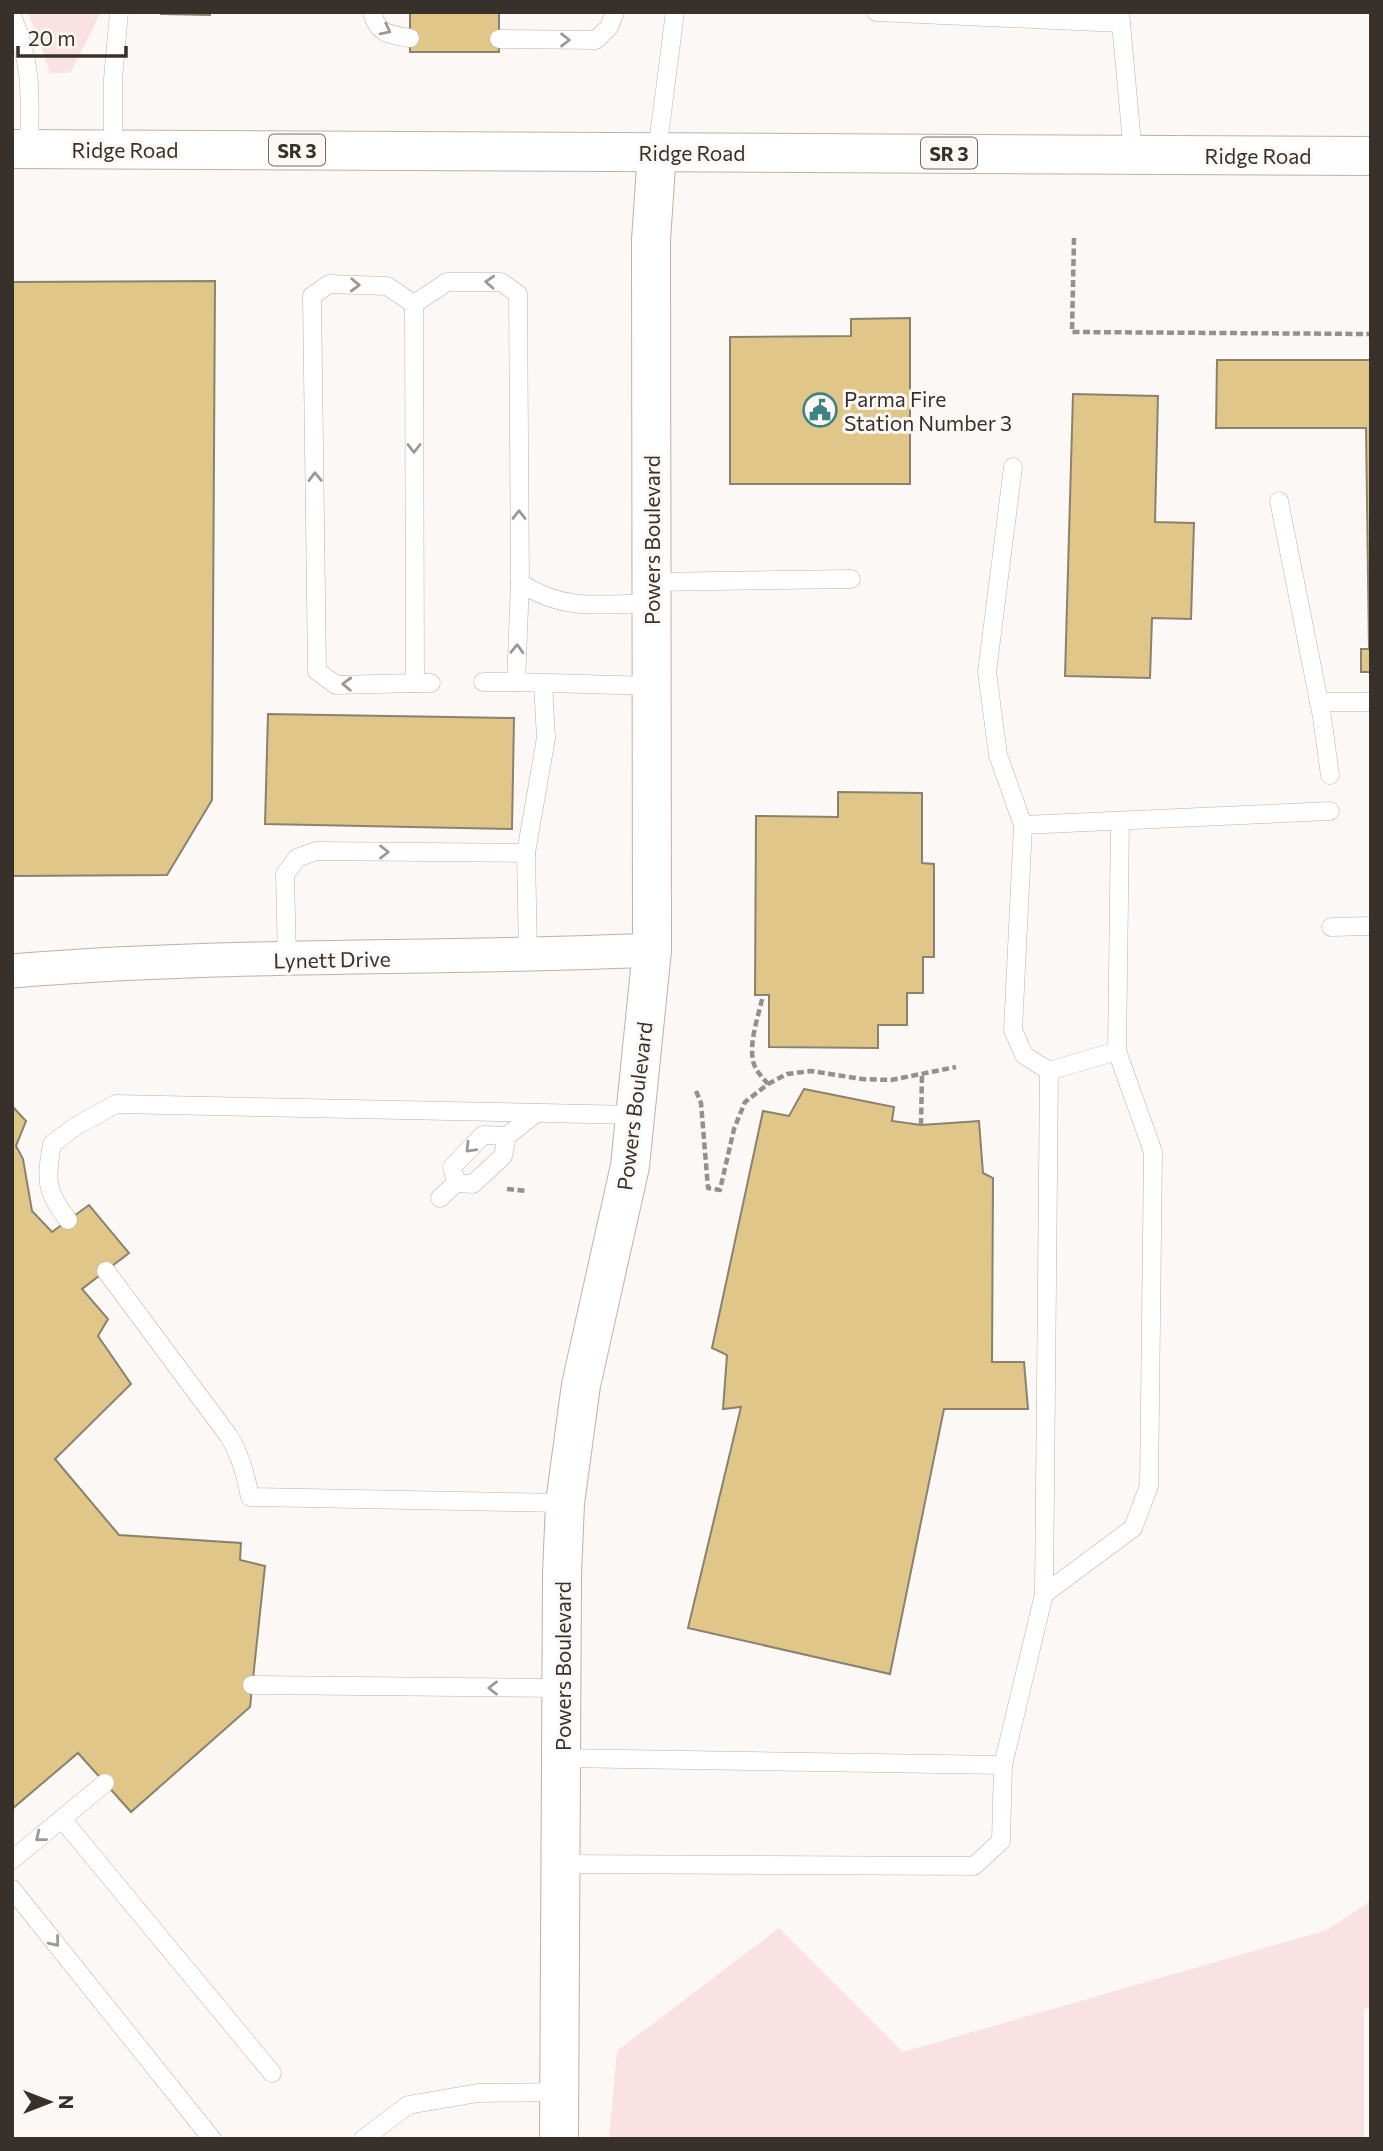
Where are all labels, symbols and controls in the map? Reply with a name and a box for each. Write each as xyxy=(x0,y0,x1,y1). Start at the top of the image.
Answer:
scale bar xyxy=(18,14,126,58)
one-way arrow xyxy=(379,22,392,36)
text: 20 m xyxy=(28,25,76,50)
one-way arrow xyxy=(560,32,570,48)
road number: SR 3 xyxy=(269,134,325,166)
street label: Ridge Road xyxy=(72,137,178,162)
road number: SR 3 xyxy=(921,138,977,168)
street label: Ridge Road xyxy=(639,140,745,165)
street label: Ridge Road xyxy=(1205,143,1311,168)
one-way arrow xyxy=(484,275,495,290)
one-way arrow xyxy=(349,277,360,292)
place label: Parma Fire Station Number 3 xyxy=(844,386,1012,435)
public building icon: Parma Fire Station Number 3 xyxy=(801,391,839,429)
one-way arrow xyxy=(406,443,422,454)
street label: Powers Boulevard xyxy=(639,455,664,625)
one-way arrow xyxy=(307,472,322,483)
one-way arrow xyxy=(511,509,527,520)
one-way arrow xyxy=(510,644,525,655)
one-way arrow xyxy=(341,676,352,692)
one-way arrow xyxy=(379,844,390,860)
street label: Lynett Drive xyxy=(273,945,391,973)
street label: Powers Boulevard xyxy=(611,1020,657,1192)
one-way arrow xyxy=(466,1140,479,1153)
street label: Powers Boulevard xyxy=(550,1581,575,1751)
one-way arrow xyxy=(487,1680,498,1696)
one-way arrow xyxy=(35,1829,48,1841)
one-way arrow xyxy=(47,1933,59,1946)
north arrow xyxy=(14,2067,84,2137)
text: N xyxy=(55,2095,78,2109)

